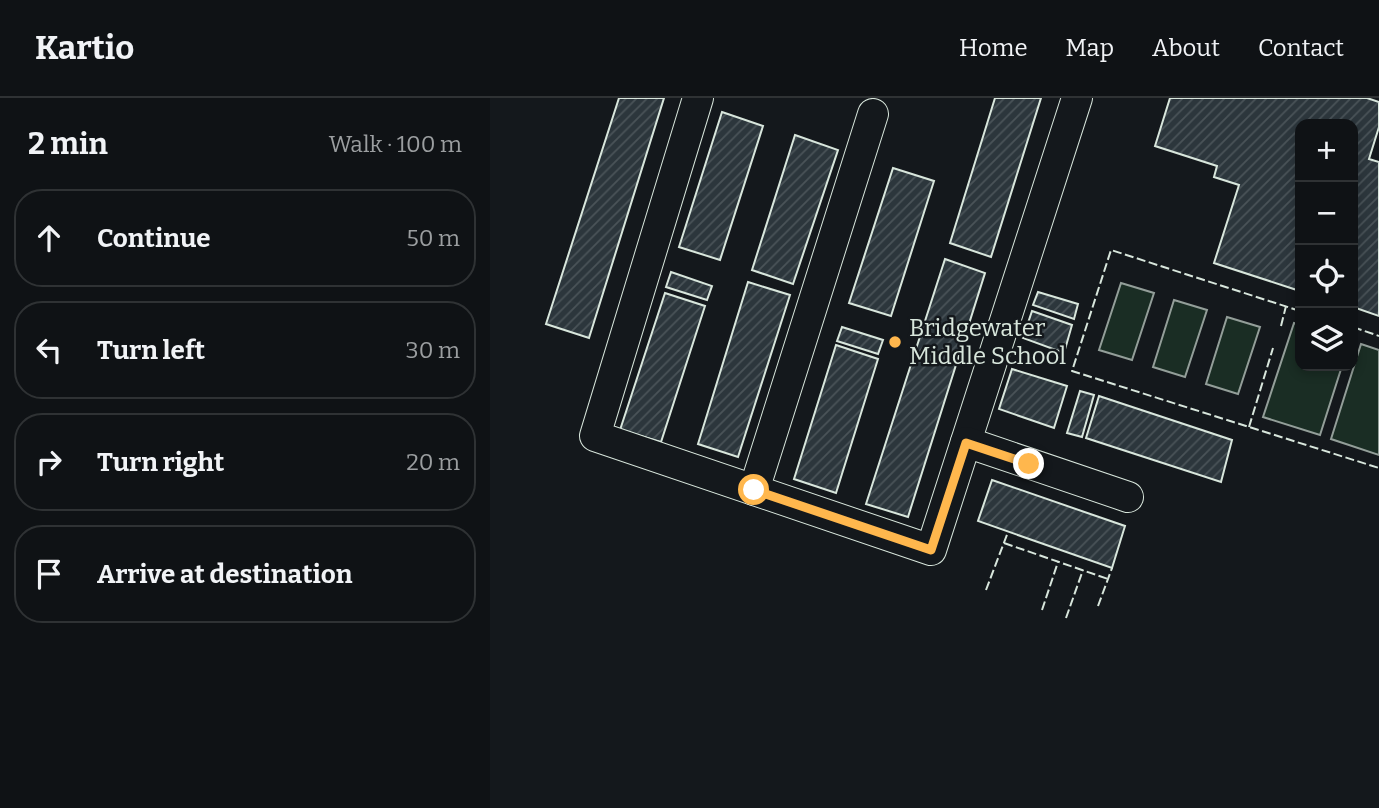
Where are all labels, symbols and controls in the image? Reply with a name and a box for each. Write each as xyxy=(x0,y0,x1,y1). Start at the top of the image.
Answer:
text: Kartio xyxy=(35,28,134,68)
text: Home xyxy=(959,34,1028,62)
text: Map xyxy=(1066,34,1114,62)
text: About xyxy=(1152,34,1220,62)
text: Contact xyxy=(1258,34,1344,62)
map controls xyxy=(1295,119,1358,371)
button: + xyxy=(1295,119,1358,182)
text: 2 min xyxy=(28,126,108,162)
text: Walk · 100 m xyxy=(329,130,462,158)
button: − xyxy=(1295,182,1358,245)
icon: ahead xyxy=(30,219,68,257)
text: Continue xyxy=(97,223,211,254)
text: 50 m xyxy=(406,224,460,252)
button: locate xyxy=(1295,245,1358,308)
button: layers xyxy=(1295,308,1358,371)
place label: Bridgewater Middle School xyxy=(909,314,1066,370)
icon: left xyxy=(30,331,68,369)
marker: Bridgewater Middle School xyxy=(887,334,903,350)
text: Turn left xyxy=(97,335,205,366)
text: 30 m xyxy=(406,336,460,364)
icon: right xyxy=(30,443,68,481)
text: Turn right xyxy=(97,447,224,478)
text: 20 m xyxy=(406,448,460,476)
route end xyxy=(1013,448,1044,479)
route start xyxy=(738,474,769,505)
icon: arrive xyxy=(30,555,68,593)
text: Arrive at destination xyxy=(97,559,352,590)

